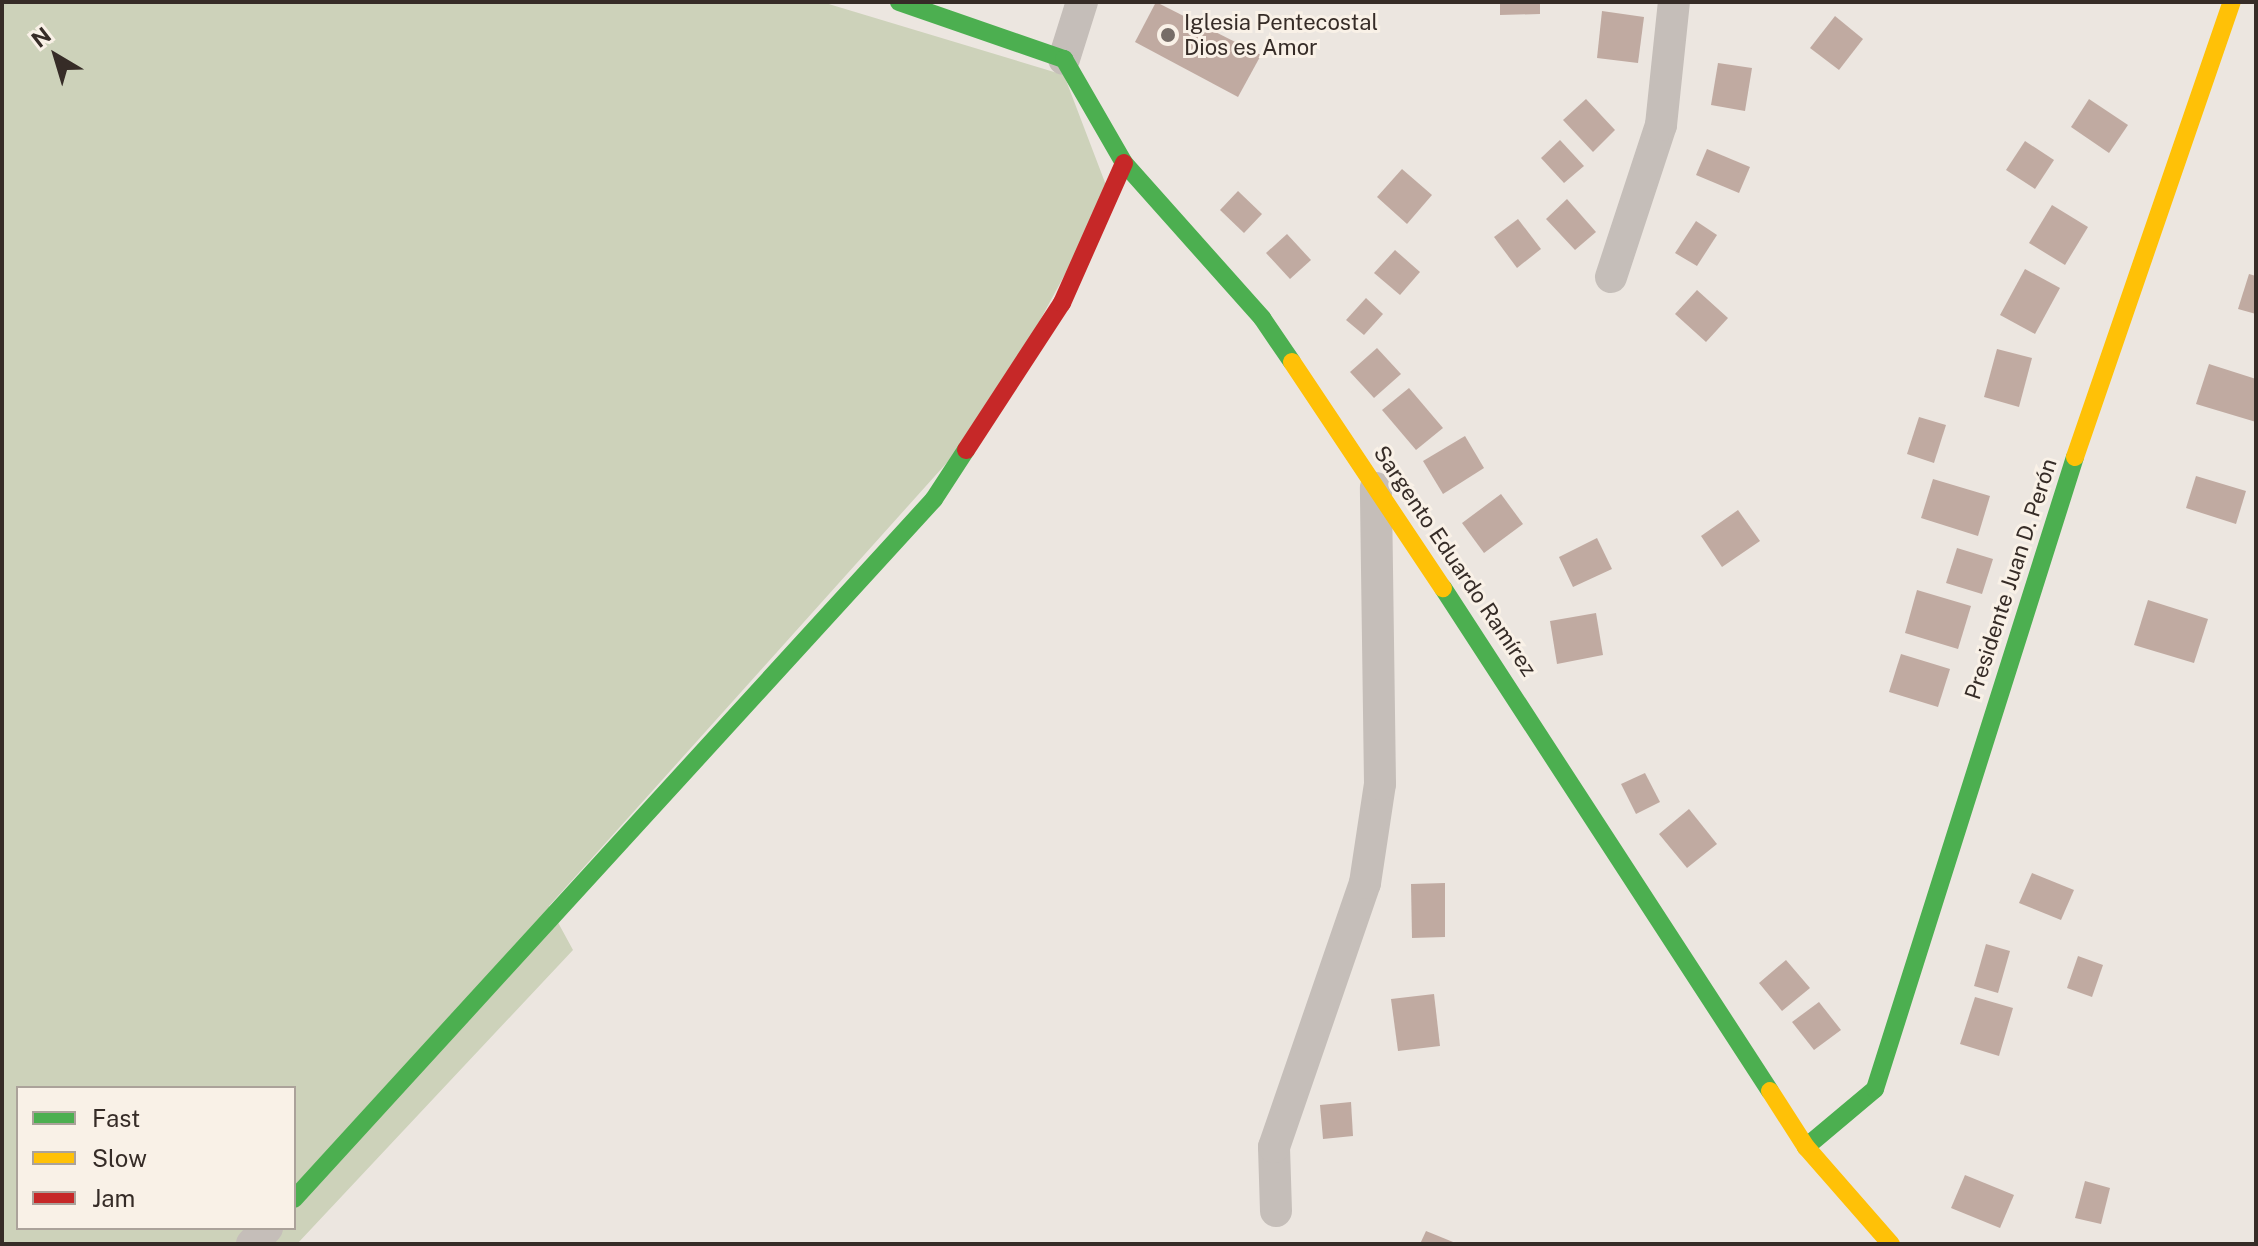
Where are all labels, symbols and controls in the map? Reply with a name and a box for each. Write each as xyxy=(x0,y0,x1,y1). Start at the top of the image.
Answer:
place label: Iglesia Pentecostal Dios es Amor xyxy=(1184,9,1378,60)
north arrow xyxy=(16,16,96,96)
text: N xyxy=(26,22,56,53)
marker: Iglesia Pentecostal Dios es Amor xyxy=(1159,26,1177,44)
street label: Sargento Eduardo Ramírez xyxy=(1368,441,1542,681)
street label: Presidente Juan D. Perón xyxy=(1960,455,2062,703)
legend xyxy=(16,1086,296,1230)
text: Fast xyxy=(92,1104,140,1132)
text: Slow xyxy=(92,1144,147,1172)
text: Jam xyxy=(92,1184,135,1212)

